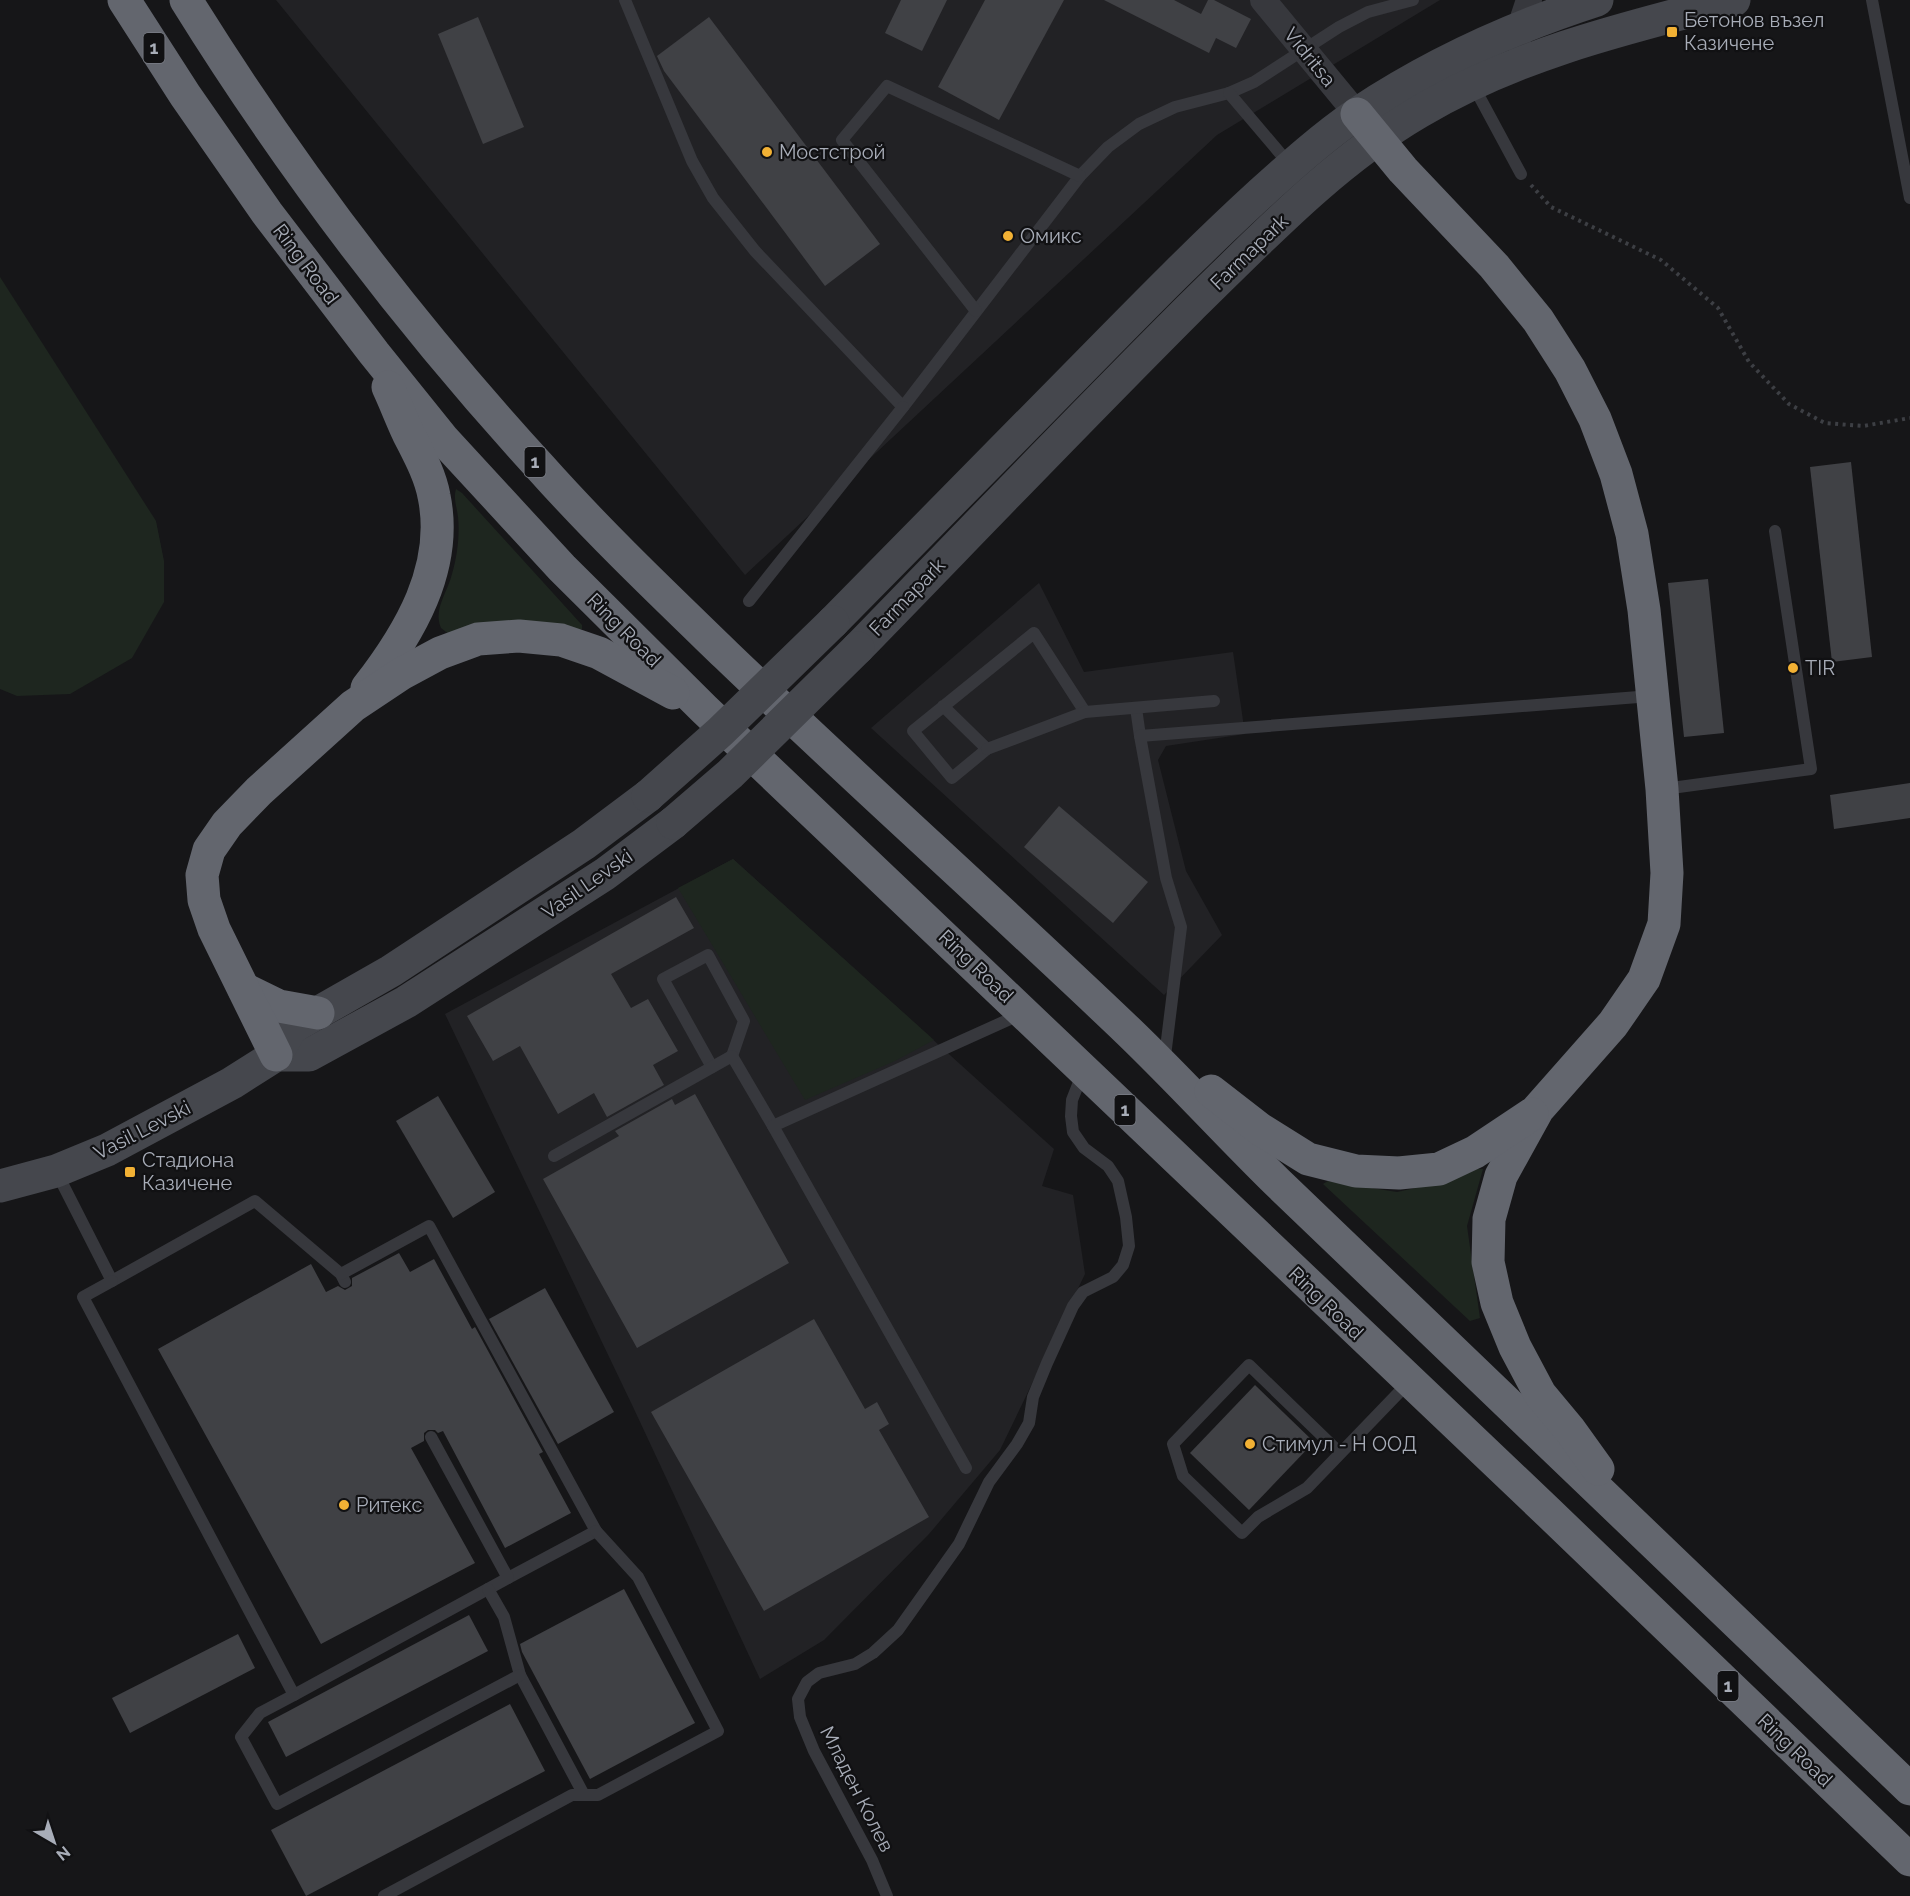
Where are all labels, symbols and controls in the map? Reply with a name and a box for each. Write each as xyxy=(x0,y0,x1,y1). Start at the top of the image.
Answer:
place label: Бетонов възел Казичене xyxy=(1684,8,1824,55)
street label: Vidritsa xyxy=(1279,23,1341,91)
marker: Бетонов възел Казичене xyxy=(1665,25,1679,39)
road number: 1 xyxy=(144,33,164,63)
place label: Мостстрой xyxy=(779,140,885,164)
marker: Мостстрой xyxy=(760,145,774,159)
street label: Farmapark xyxy=(1205,209,1293,295)
street label: Ring Road xyxy=(268,219,344,309)
place label: Омикс xyxy=(1020,224,1082,248)
marker: Омикс xyxy=(1001,229,1015,243)
road number: 1 xyxy=(524,447,546,477)
street label: Farmapark xyxy=(864,553,950,641)
street label: Ring Road xyxy=(582,588,666,672)
place label: TIR xyxy=(1805,656,1835,680)
marker: TIR xyxy=(1786,661,1800,675)
street label: Vasil Levski xyxy=(537,844,637,924)
street label: Ring Road xyxy=(934,925,1018,1007)
street label: Vasil Levski xyxy=(90,1095,194,1165)
road number: 1 xyxy=(1114,1095,1136,1125)
place label: Стадиона Казичене xyxy=(142,1148,234,1195)
marker: Стадиона Казичене xyxy=(123,1165,137,1179)
street label: Ring Road xyxy=(1284,1262,1368,1344)
place label: Стимул - Н ООД xyxy=(1262,1432,1417,1456)
marker: Стимул - Н ООД xyxy=(1243,1437,1257,1451)
place label: Ритекс xyxy=(356,1493,422,1517)
marker: Ритекс xyxy=(337,1498,351,1512)
road number: 1 xyxy=(1718,1671,1738,1701)
street label: Ring Road xyxy=(1753,1709,1837,1791)
street label: Младен Колев xyxy=(815,1722,899,1856)
north arrow xyxy=(24,1812,84,1872)
text: N xyxy=(52,1842,74,1864)

